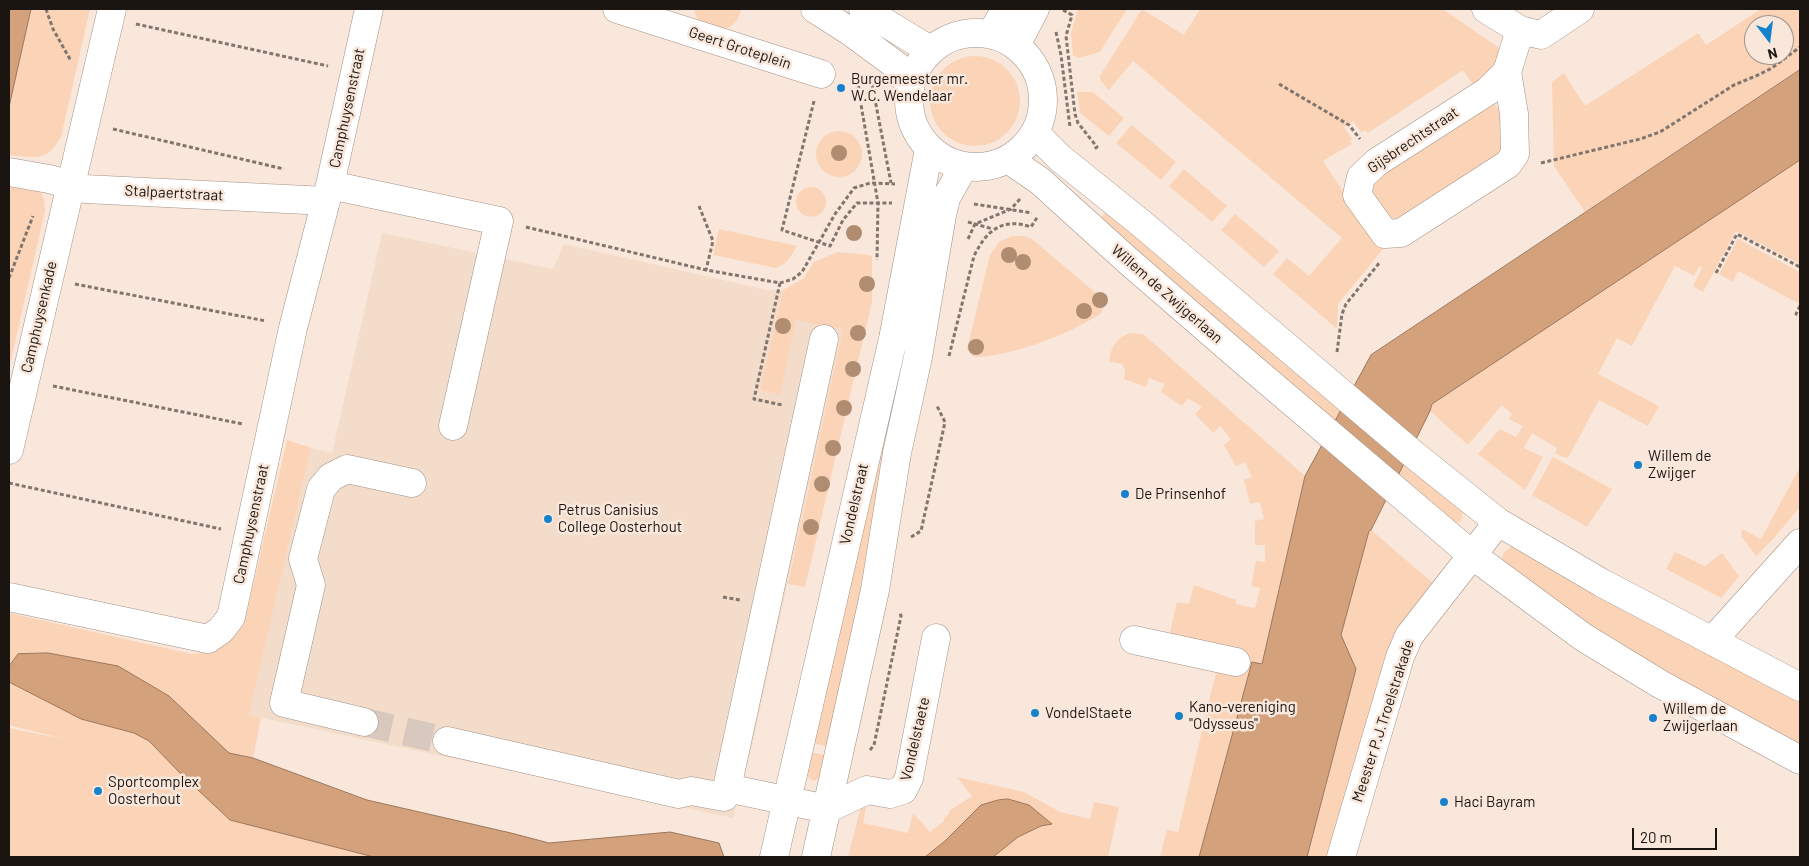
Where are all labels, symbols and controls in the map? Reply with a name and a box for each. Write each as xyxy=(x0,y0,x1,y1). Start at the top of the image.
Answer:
north arrow xyxy=(1744,15,1794,65)
street label: Geert Groteplein xyxy=(686,23,794,73)
text: N xyxy=(1766,45,1779,63)
street label: Camphuysenstraat xyxy=(326,46,368,170)
place label: Burgemeester mr. W.C. Wendelaar xyxy=(851,70,968,105)
marker: Burgemeester mr. W.C. Wendelaar xyxy=(835,82,847,94)
street label: Gijsbrechtstraat xyxy=(1364,103,1462,177)
street label: Stalpaertstraat xyxy=(124,181,224,205)
street label: Willem de Zwijgerlaan xyxy=(1108,241,1226,347)
street label: Camphuysenkade xyxy=(17,259,61,375)
place label: Willem de Zwijger xyxy=(1648,447,1711,482)
marker: Willem de Zwijger xyxy=(1632,459,1644,471)
street label: Camphuysenstraat xyxy=(230,462,272,586)
street label: Vondelstraat xyxy=(836,462,872,546)
place label: De Prinsenhof xyxy=(1135,485,1226,503)
marker: De Prinsenhof xyxy=(1119,488,1131,500)
place label: Petrus Canisius College Oosterhout xyxy=(558,501,682,536)
marker: Petrus Canisius College Oosterhout xyxy=(542,513,554,525)
street label: Meester P.J.Troelstrakade xyxy=(1348,637,1418,805)
street label: Vondelstaete xyxy=(897,695,933,783)
place label: Kano-vereniging "Odysseus" xyxy=(1189,698,1296,733)
place label: Willem de Zwijgerlaan xyxy=(1663,700,1738,735)
place label: VondelStaete xyxy=(1045,704,1132,722)
marker: VondelStaete xyxy=(1029,707,1041,719)
marker: Kano-vereniging "Odysseus" xyxy=(1173,710,1185,722)
marker: Willem de Zwijgerlaan xyxy=(1647,712,1659,724)
place label: Sportcomplex Oosterhout xyxy=(108,773,199,808)
marker: Sportcomplex Oosterhout xyxy=(92,785,104,797)
place label: Haci Bayram xyxy=(1454,793,1535,811)
marker: Haci Bayram xyxy=(1438,796,1450,808)
scale bar xyxy=(1634,818,1719,850)
text: 20 m xyxy=(1640,828,1672,846)

